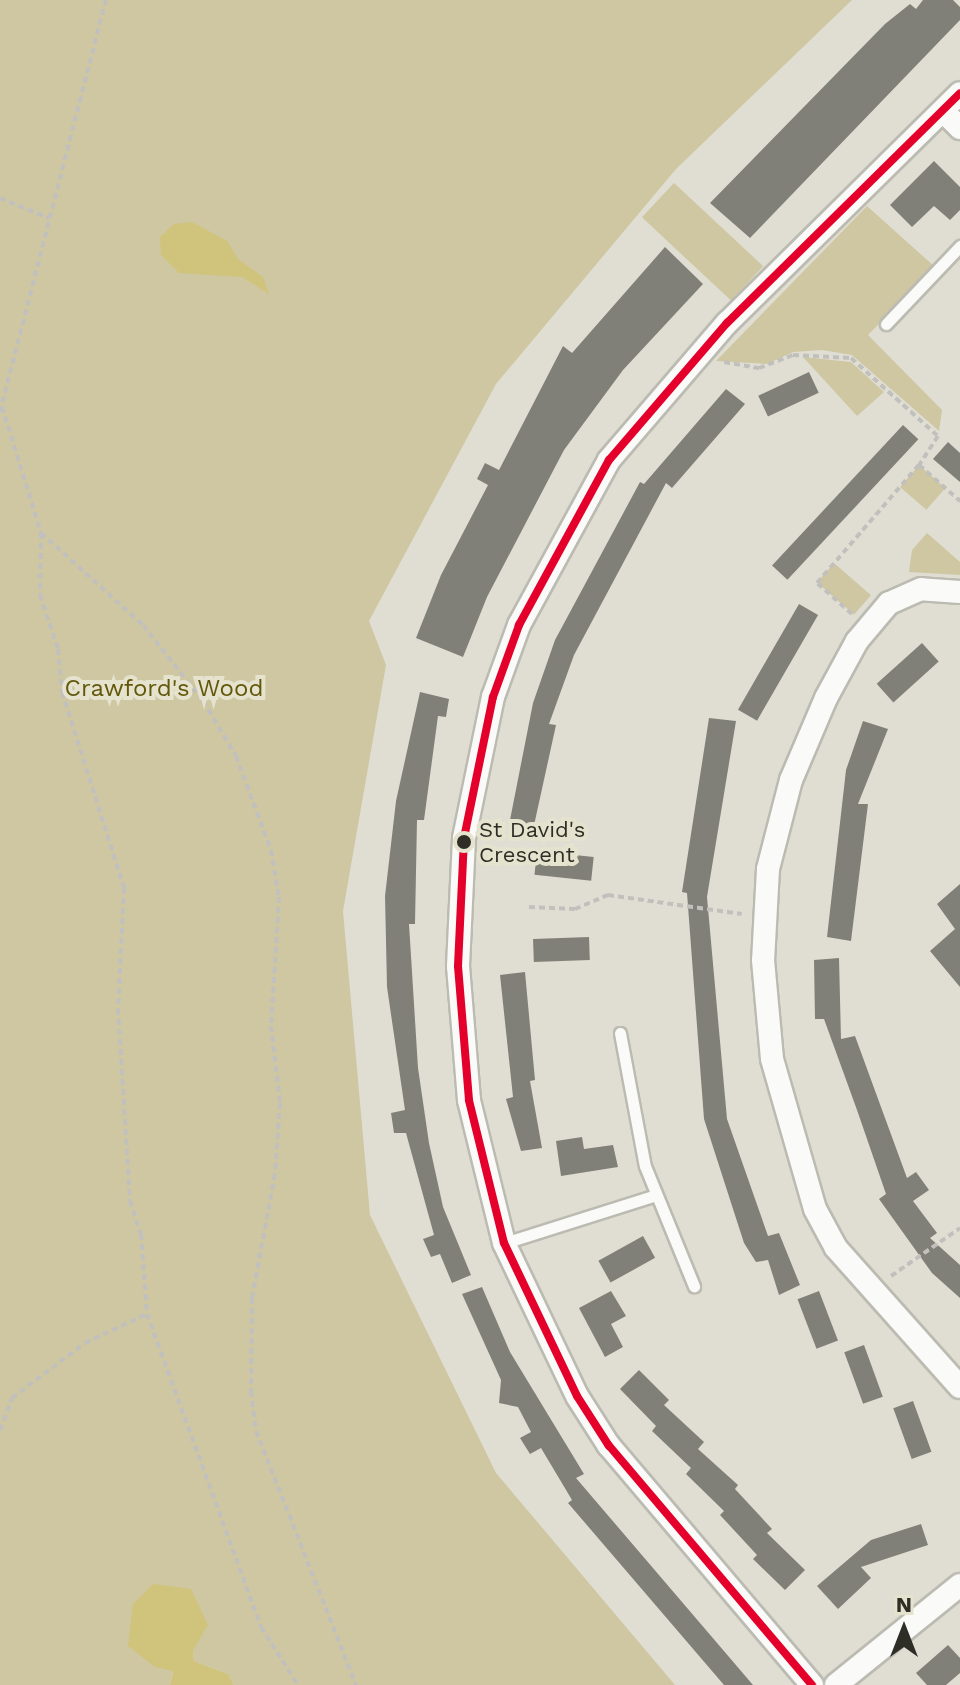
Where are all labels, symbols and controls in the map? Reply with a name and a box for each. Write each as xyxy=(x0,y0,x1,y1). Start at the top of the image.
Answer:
park label: Crawford's Wood xyxy=(64,675,264,703)
place label: St David's Crescent xyxy=(479,816,585,868)
marker: St David's Crescent xyxy=(456,834,472,850)
north arrow xyxy=(864,1589,944,1669)
text: N xyxy=(896,1592,912,1617)

